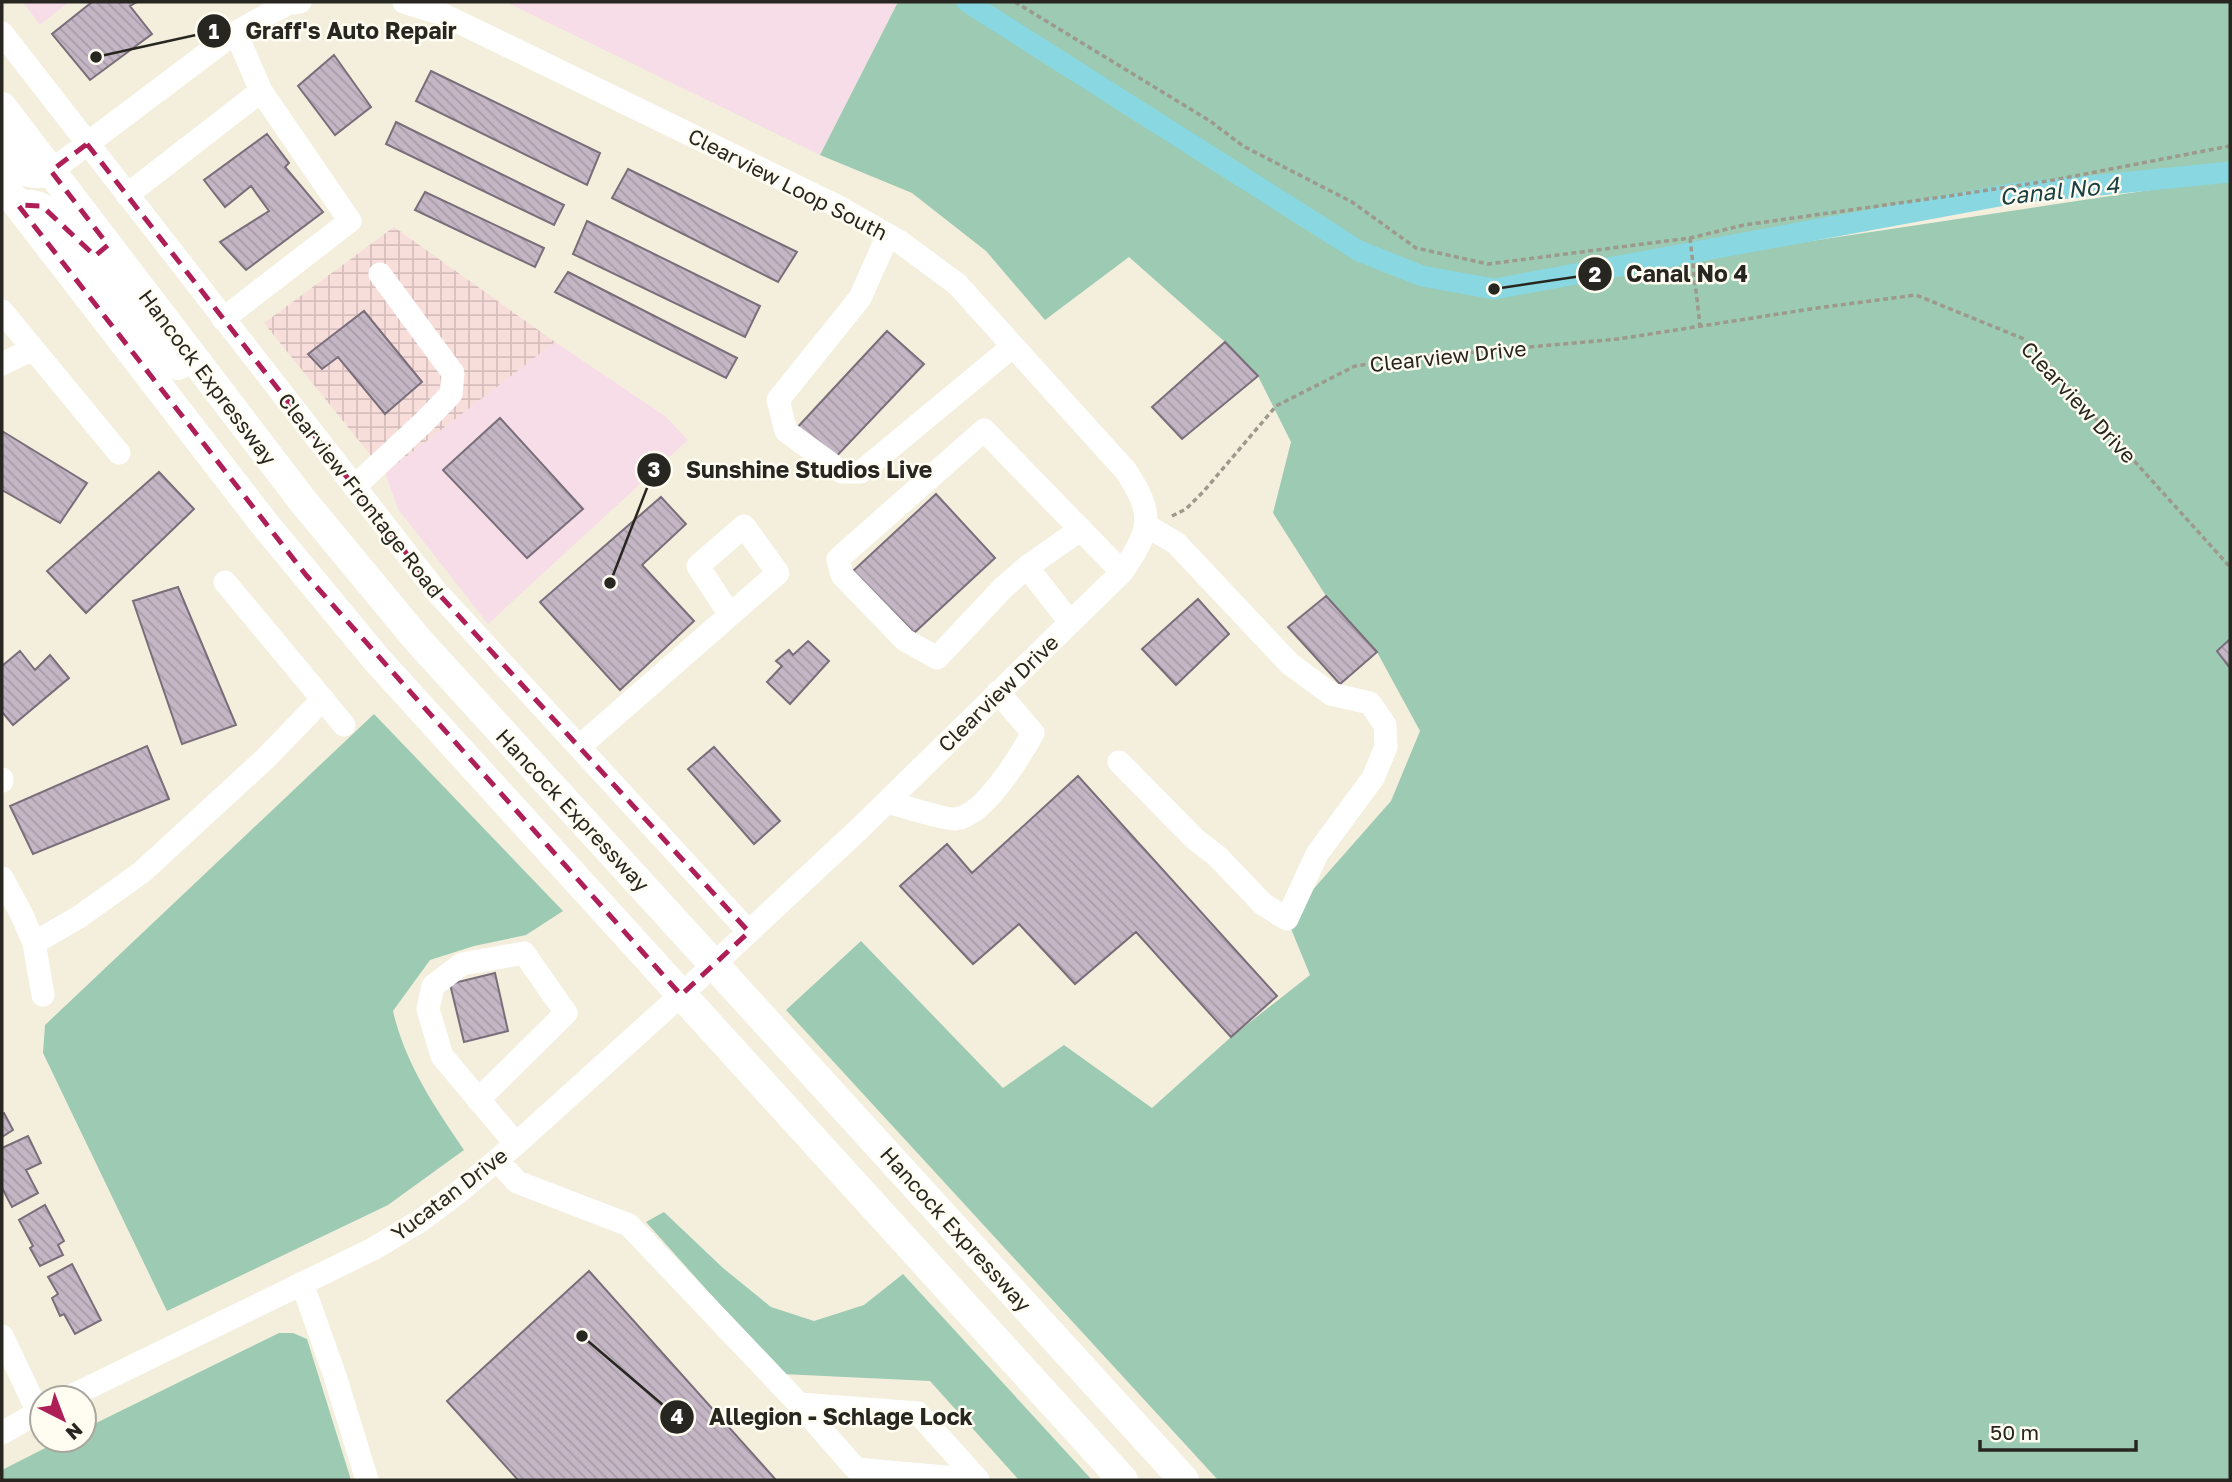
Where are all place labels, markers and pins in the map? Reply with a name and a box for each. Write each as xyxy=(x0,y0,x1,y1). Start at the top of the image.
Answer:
callout: Graff's Auto Repair xyxy=(196,9,471,53)
callout: Canal No 4 xyxy=(1577,252,1762,296)
callout: Sunshine Studios Live xyxy=(637,448,946,492)
callout: Allegion - Schlage Lock xyxy=(660,1395,987,1439)

